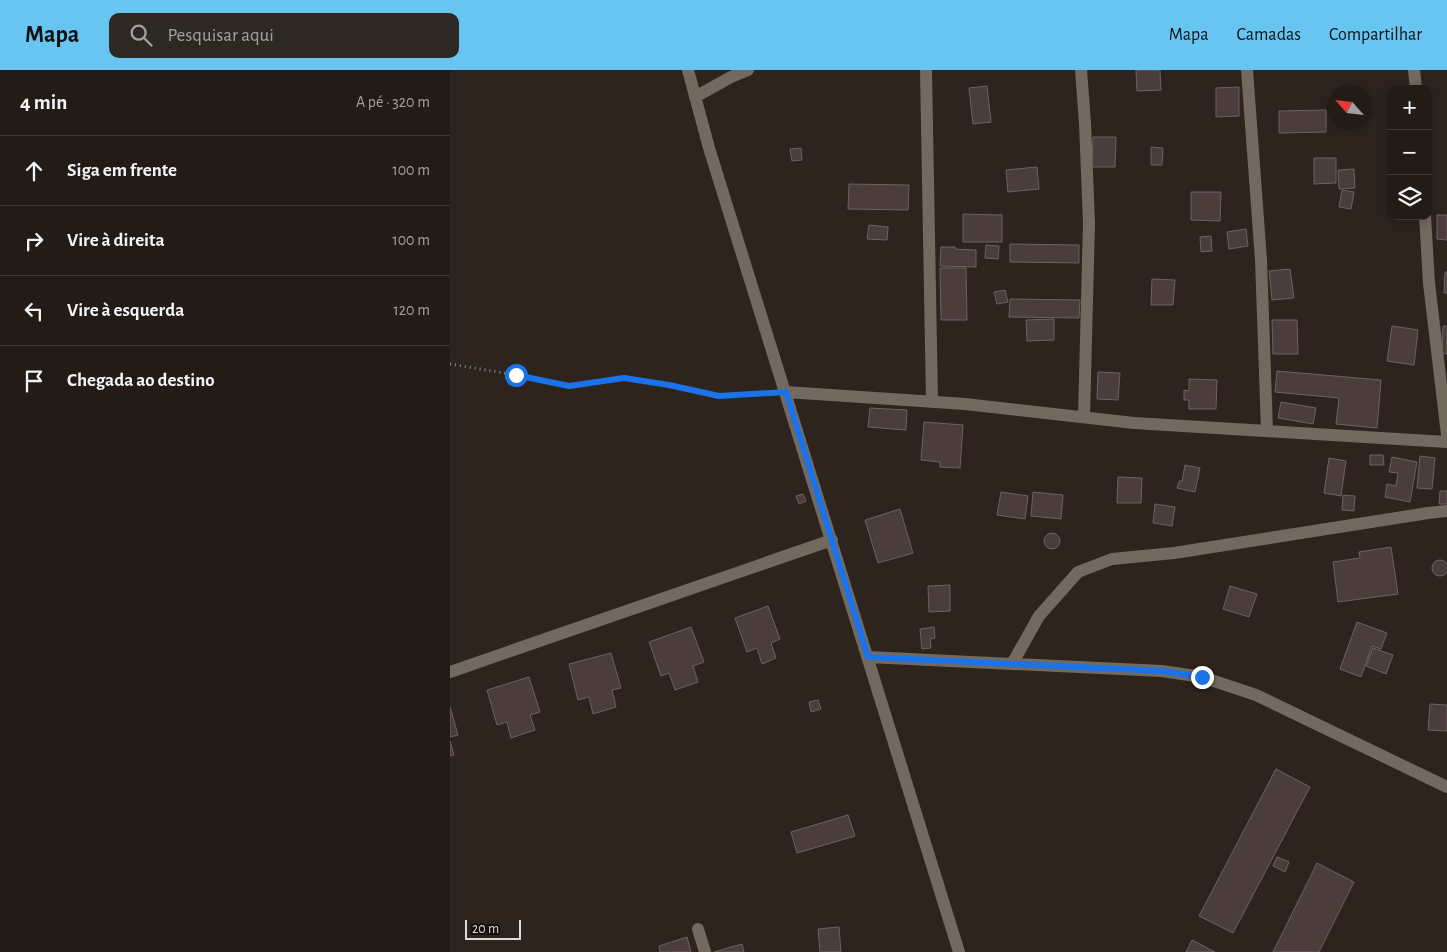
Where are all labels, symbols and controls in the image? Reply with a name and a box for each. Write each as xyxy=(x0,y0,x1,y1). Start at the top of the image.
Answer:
search box xyxy=(109,13,459,58)
icon: search xyxy=(127,21,155,49)
text: Mapa xyxy=(25,23,79,47)
text: Pesquisar aqui xyxy=(167,26,274,45)
text: Mapa xyxy=(1169,26,1208,44)
text: Camadas xyxy=(1236,26,1301,44)
text: Compartilhar xyxy=(1329,26,1422,44)
north arrow xyxy=(1327,85,1372,130)
map controls xyxy=(1387,85,1432,220)
button: + xyxy=(1387,85,1432,130)
text: 4 min xyxy=(20,92,67,113)
text: A pé · 320 m xyxy=(356,94,430,110)
button: − xyxy=(1387,130,1432,175)
icon: ahead xyxy=(20,157,48,185)
text: Siga em frente xyxy=(67,161,177,180)
text: 100 m xyxy=(392,162,430,178)
button: layers xyxy=(1387,175,1432,220)
icon: right xyxy=(20,227,48,255)
text: Vire à direita xyxy=(67,231,165,250)
text: 100 m xyxy=(392,232,430,248)
icon: left xyxy=(20,297,48,325)
text: Vire à esquerda xyxy=(67,301,184,320)
text: 120 m xyxy=(393,302,430,318)
route start xyxy=(505,364,528,387)
icon: arrive xyxy=(20,367,48,395)
text: Chegada ao destino xyxy=(67,371,215,390)
route end xyxy=(1191,666,1214,689)
scale bar xyxy=(465,917,521,940)
text: 20 m xyxy=(472,922,499,936)

